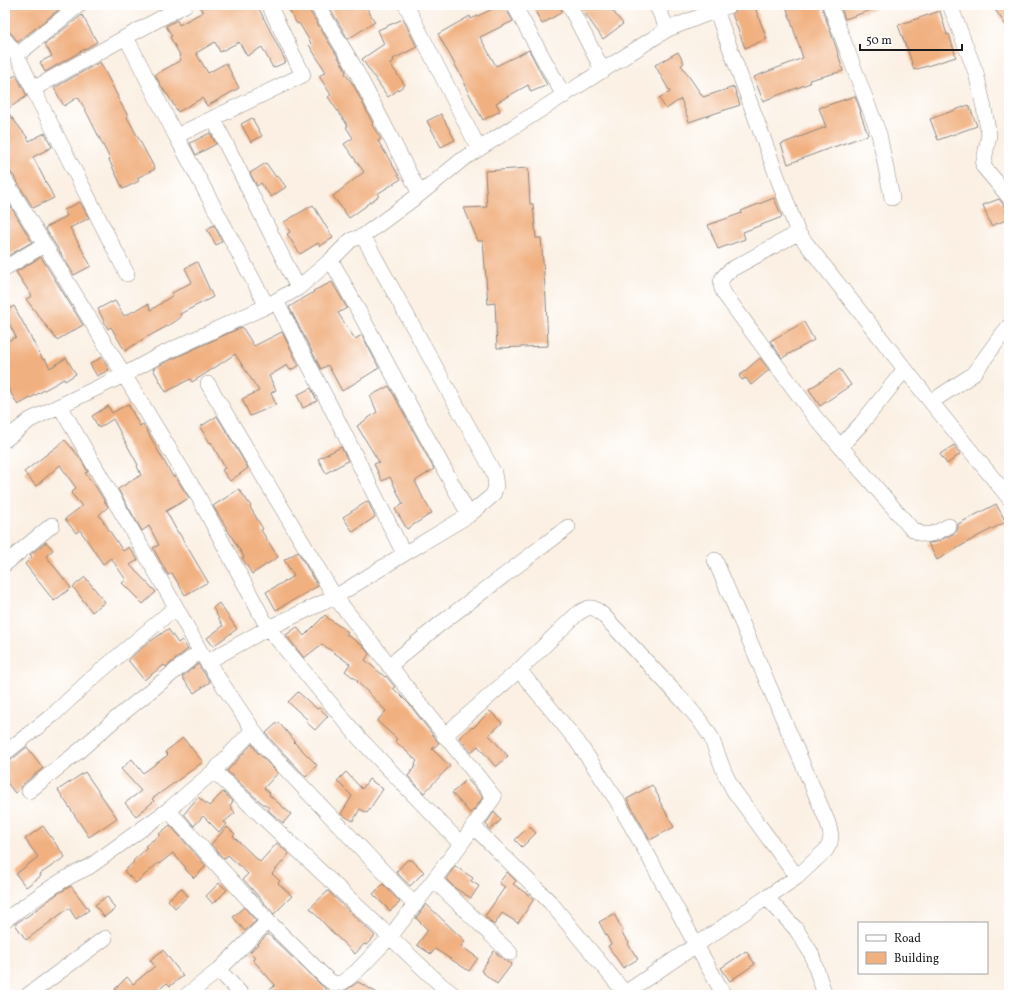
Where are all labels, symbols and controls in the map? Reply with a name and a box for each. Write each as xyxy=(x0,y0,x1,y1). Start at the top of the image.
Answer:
scale bar xyxy=(860,26,962,52)
text: 50 m xyxy=(866,33,892,49)
legend xyxy=(858,922,988,974)
text: Road xyxy=(894,931,921,947)
text: Building xyxy=(894,951,939,967)

